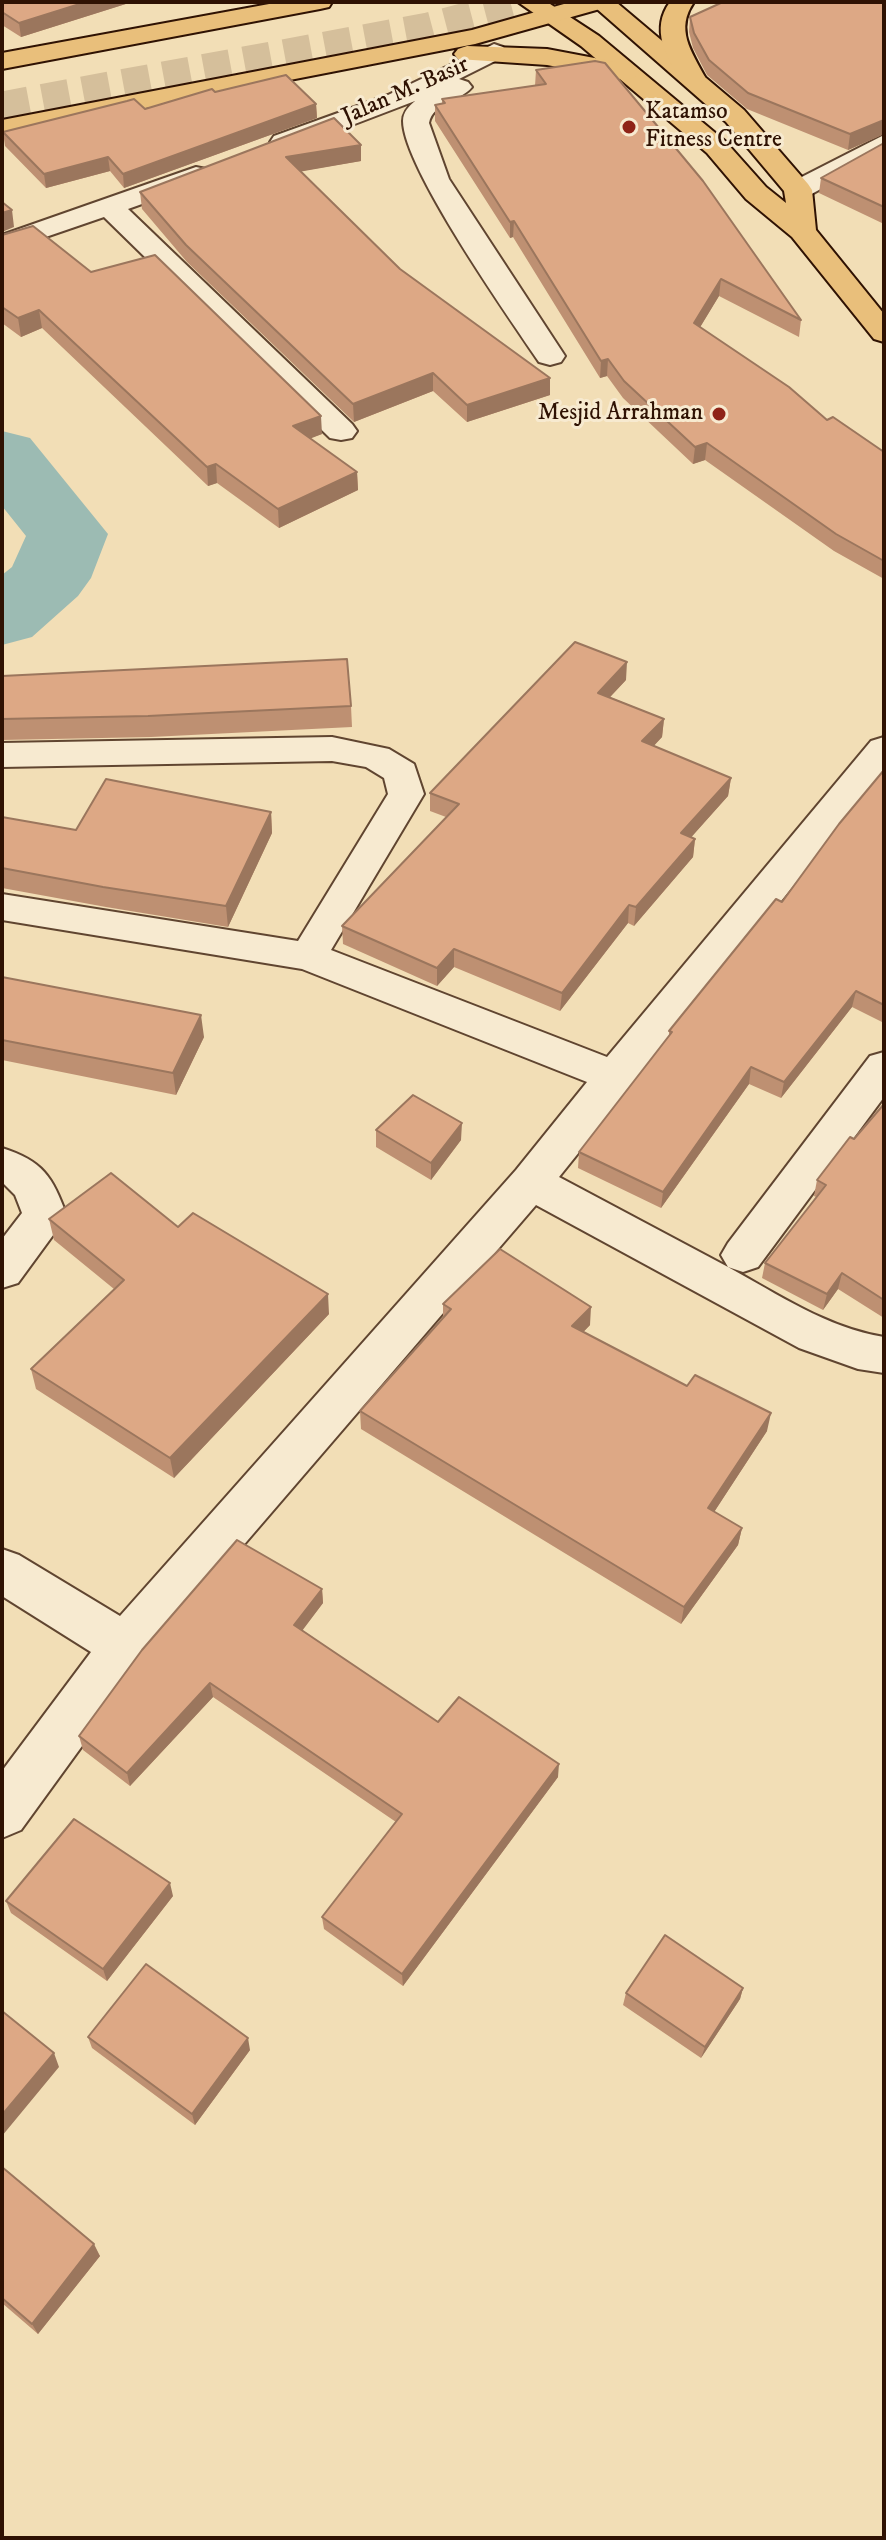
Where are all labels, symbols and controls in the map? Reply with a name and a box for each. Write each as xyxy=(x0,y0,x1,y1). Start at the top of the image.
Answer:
street label: Jalan M. Basir xyxy=(338,51,474,133)
place label: Katamso Fitness Centre xyxy=(645,99,782,155)
marker: Katamso Fitness Centre xyxy=(620,118,638,136)
place label: Mesjid Arrahman xyxy=(538,400,703,428)
marker: Mesjid Arrahman xyxy=(710,405,728,423)

